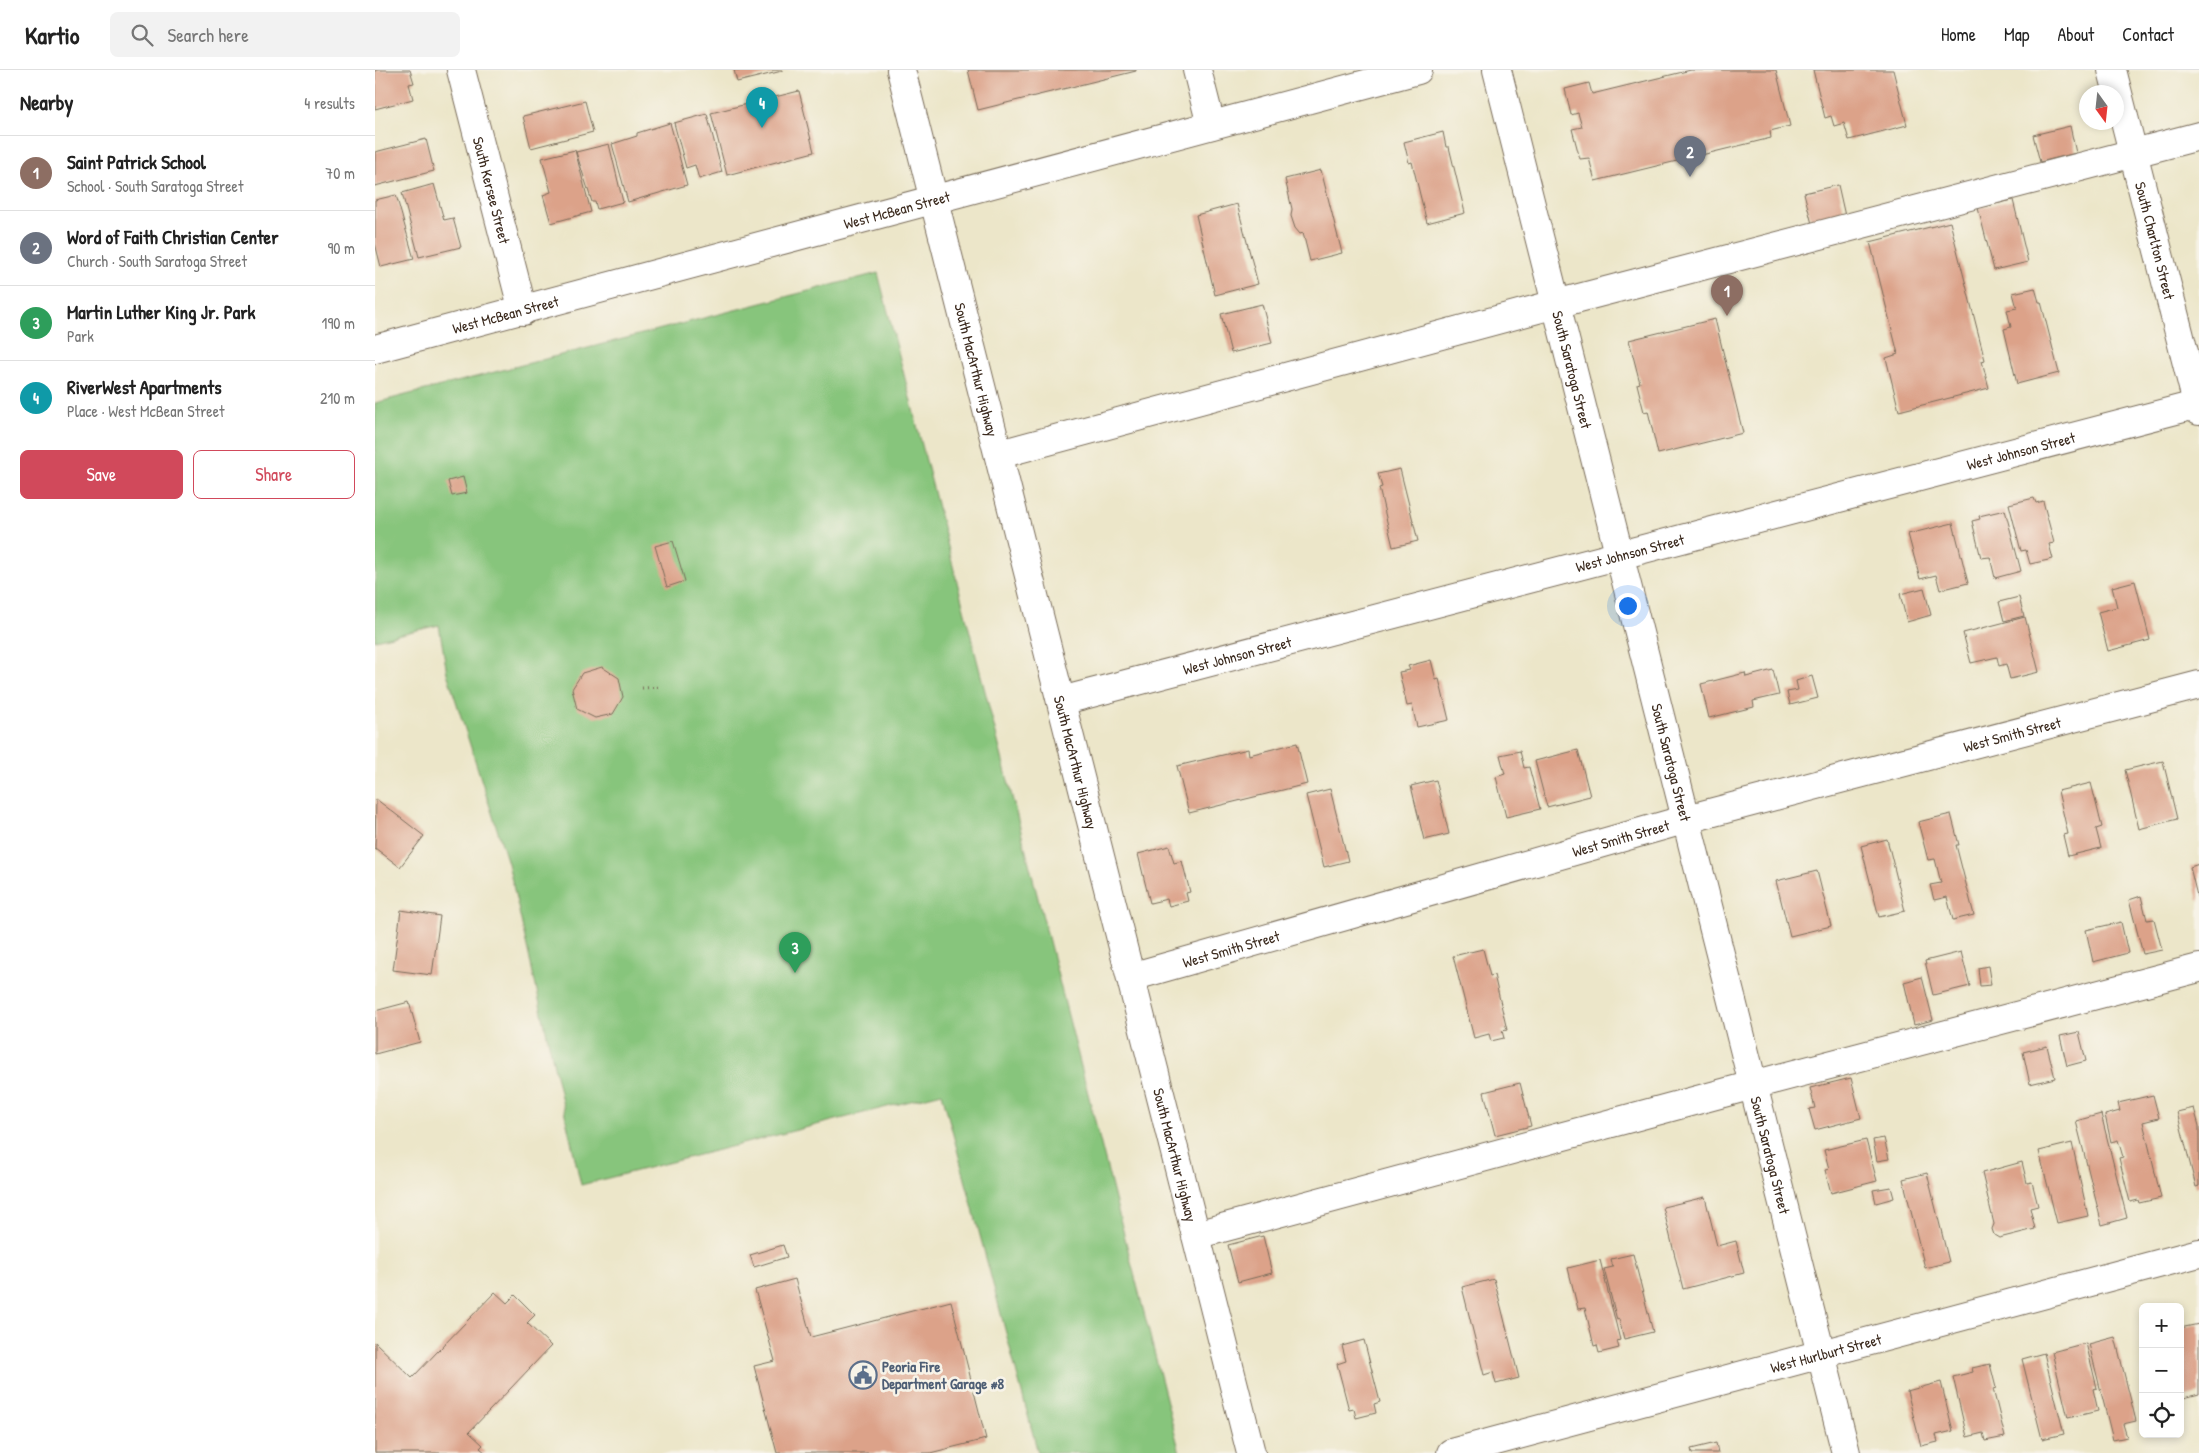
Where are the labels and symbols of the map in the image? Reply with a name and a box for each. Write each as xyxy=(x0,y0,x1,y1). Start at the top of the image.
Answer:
north arrow xyxy=(2079,85,2124,130)
pin: 4 xyxy=(746,87,778,128)
street label: South Kersee Street xyxy=(468,134,516,247)
pin: 2 xyxy=(1674,136,1706,177)
street label: South Charlton Street xyxy=(2130,180,2181,302)
street label: West McBean Street xyxy=(841,185,953,234)
pin: 1 xyxy=(1711,275,1743,316)
street label: West McBean Street xyxy=(450,290,562,338)
street label: South MacArthur Highway xyxy=(950,301,1004,439)
street label: South Saratoga Street xyxy=(1548,309,1598,431)
street label: West Johnson Street xyxy=(1964,426,2078,475)
street label: West Johnson Street xyxy=(1573,528,1687,577)
your location xyxy=(1615,593,1641,619)
street label: West Johnson Street xyxy=(1181,631,1294,679)
street label: South MacArthur Highway xyxy=(1049,693,1103,831)
street label: South Saratoga Street xyxy=(1647,701,1697,824)
street label: West Smith Street xyxy=(1961,711,2064,757)
street label: West Smith Street xyxy=(1570,814,1672,862)
street label: West Smith Street xyxy=(1180,925,1283,972)
pin: 3 xyxy=(779,932,811,973)
street label: South MacArthur Highway xyxy=(1149,1086,1203,1224)
street label: South Saratoga Street xyxy=(1746,1094,1796,1217)
street label: West Hurlburt Street xyxy=(1768,1328,1884,1378)
place label: Peoria Fire Department Garage #8 xyxy=(882,1356,1005,1395)
public building icon: Peoria Fire Department Garage #8 xyxy=(848,1360,878,1390)

